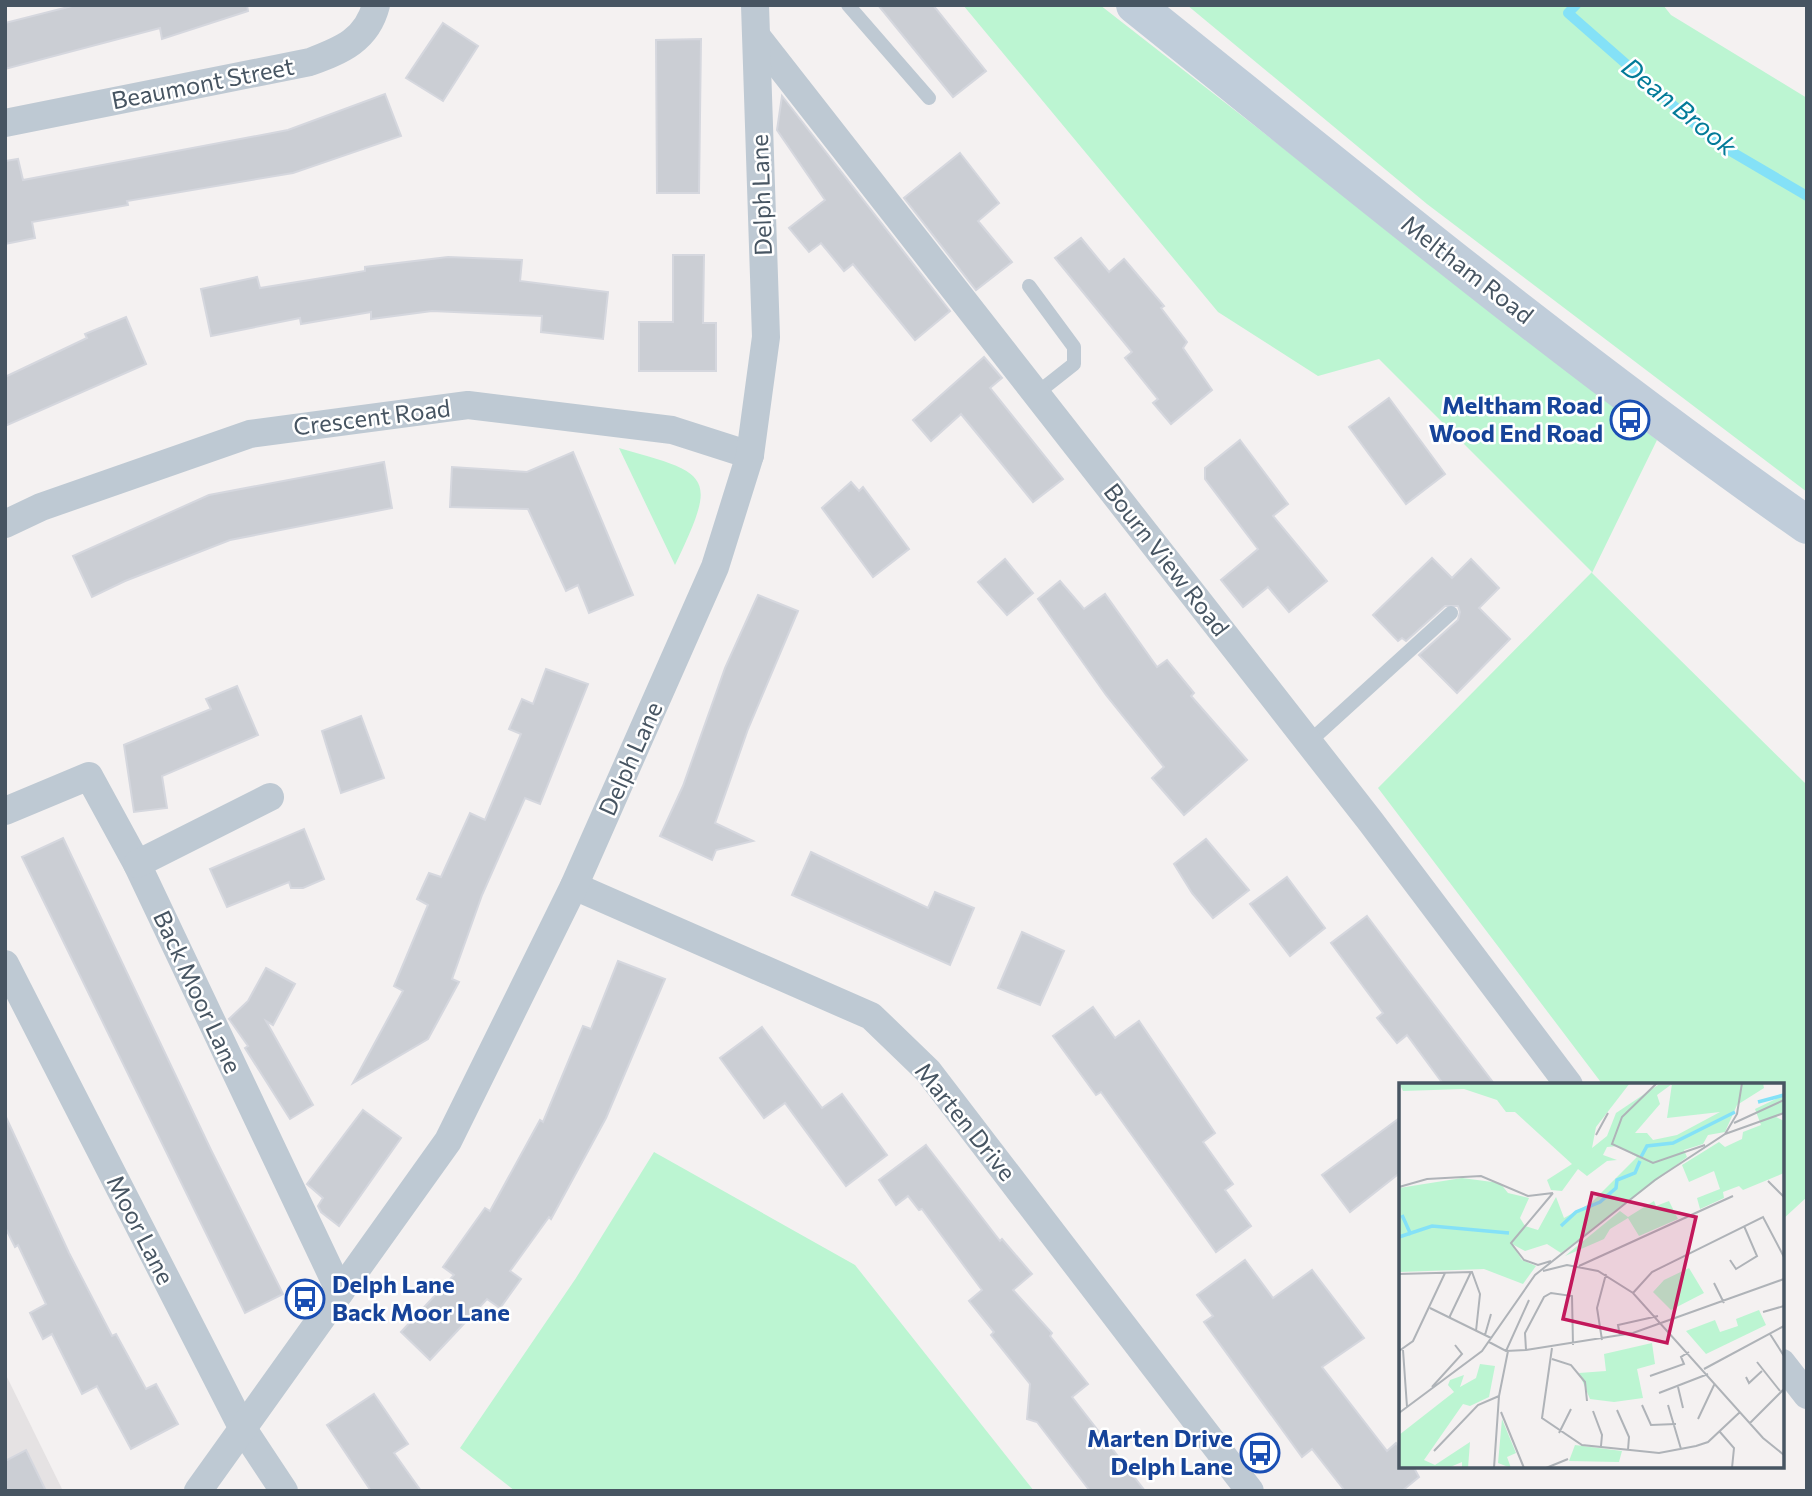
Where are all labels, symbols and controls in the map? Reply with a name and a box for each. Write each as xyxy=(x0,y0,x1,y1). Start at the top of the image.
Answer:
water label: Dean Brook xyxy=(1616,50,1744,162)
street label: Beaumont Street xyxy=(109,51,297,114)
street label: Delph Lane xyxy=(744,134,777,256)
street label: Meltham Road xyxy=(1396,208,1540,329)
place label: Meltham Road Wood End Road xyxy=(1429,390,1603,447)
street label: Crescent Road xyxy=(292,392,452,441)
bus stop icon: Meltham Road Wood End Road xyxy=(1609,399,1651,441)
street label: Bourn View Road xyxy=(1098,477,1236,641)
street label: Delph Lane xyxy=(592,697,668,820)
street label: Back Moor Lane xyxy=(148,905,249,1077)
street label: Marten Drive xyxy=(910,1056,1023,1186)
inset map xyxy=(1399,1083,1784,1468)
street label: Moor Lane xyxy=(102,1170,181,1289)
place label: Delph Lane Back Moor Lane xyxy=(332,1269,510,1326)
bus stop icon: Delph Lane Back Moor Lane xyxy=(284,1278,326,1320)
place label: Marten Drive Delph Lane xyxy=(1087,1423,1233,1480)
bus stop icon: Marten Drive Delph Lane xyxy=(1239,1432,1281,1474)

